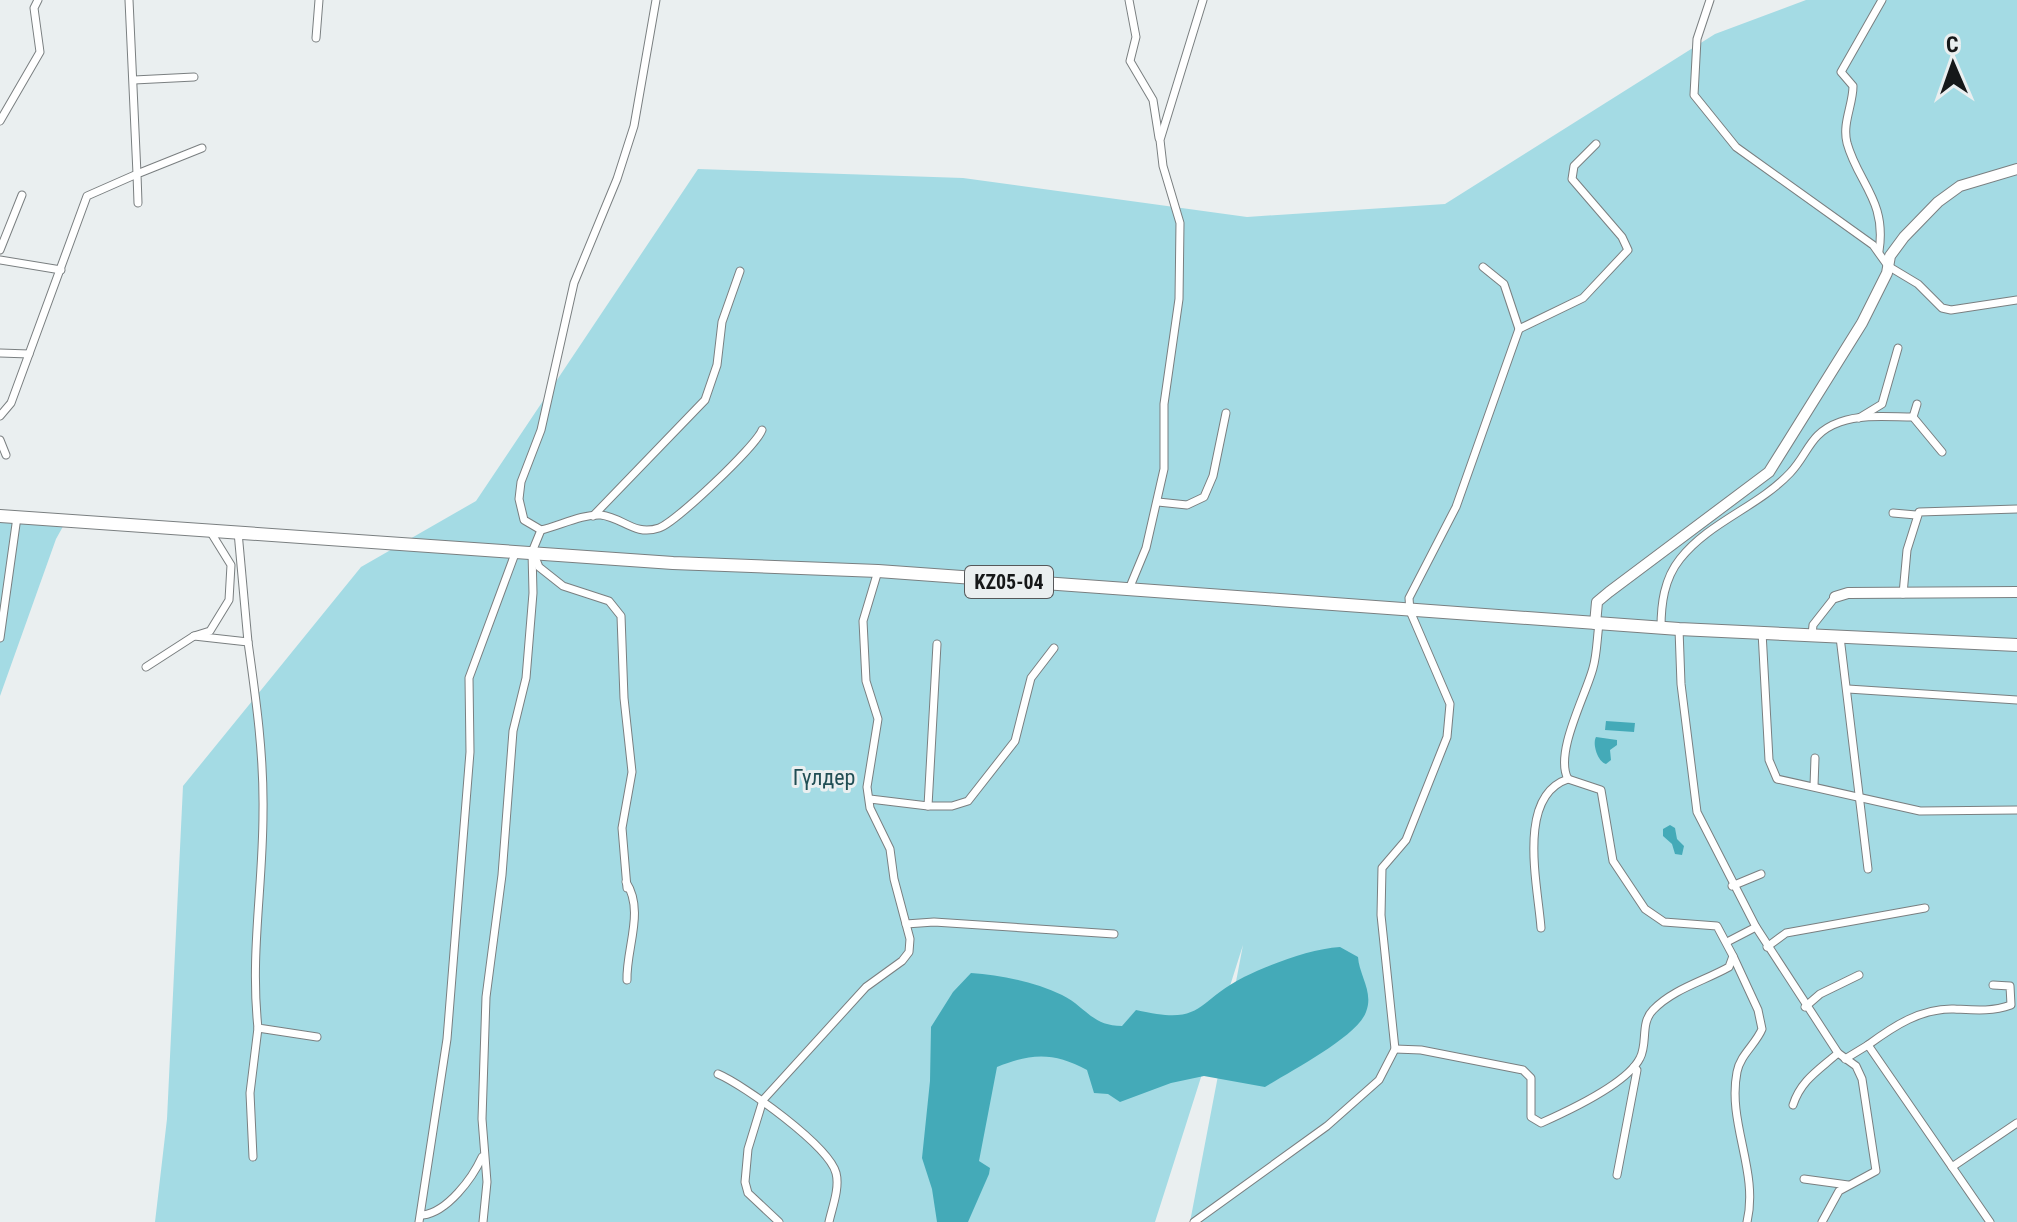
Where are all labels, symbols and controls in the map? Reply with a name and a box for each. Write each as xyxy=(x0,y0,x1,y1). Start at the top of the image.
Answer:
north arrow xyxy=(1913,24,1993,104)
text: С xyxy=(1946,32,1959,57)
road number: KZ05-04 xyxy=(965,566,1053,598)
park label: Гүлдер xyxy=(793,765,855,790)

